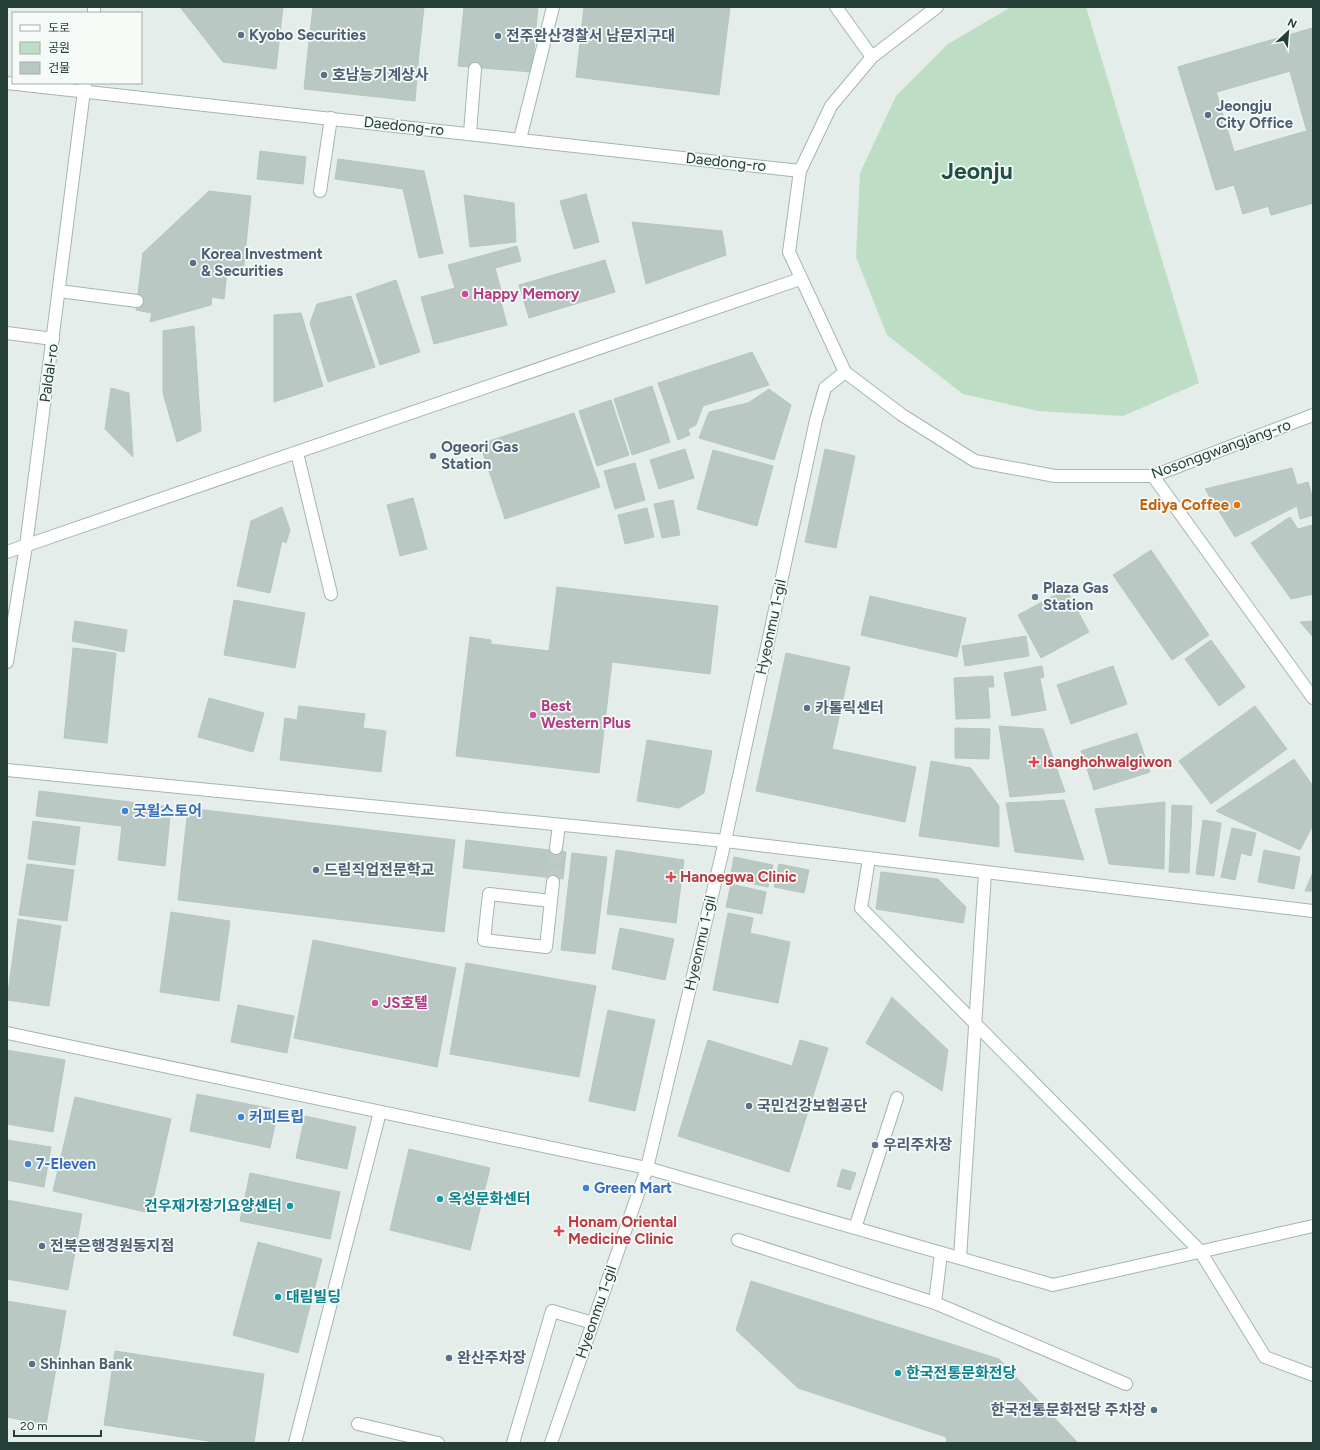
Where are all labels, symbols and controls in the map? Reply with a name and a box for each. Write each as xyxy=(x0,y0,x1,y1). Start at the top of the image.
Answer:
legend xyxy=(12,12,142,84)
north arrow xyxy=(1268,12,1308,52)
text: N xyxy=(1285,16,1299,31)
text: 도로 xyxy=(48,21,70,35)
place label: Kyobo Securities xyxy=(249,26,366,44)
place label: 전주완산경찰서 남문지구대 xyxy=(506,27,675,45)
marker: Kyobo Securities xyxy=(236,30,246,40)
marker: 전주완산경찰서 남문지구대 xyxy=(493,31,503,41)
text: 공원 xyxy=(48,41,70,55)
text: 건물 xyxy=(48,61,70,75)
place label: 호남능기계상사 xyxy=(332,66,429,84)
marker: 호남능기계상사 xyxy=(319,70,329,80)
place label: Jeongju City Office xyxy=(1216,97,1294,132)
marker: Jeongju City Office xyxy=(1203,110,1213,120)
street label: Daedong-ro xyxy=(363,113,445,139)
street label: Daedong-ro xyxy=(685,149,767,175)
district label: Jeonju xyxy=(941,157,1013,185)
place label: Korea Investment & Securities xyxy=(201,245,323,280)
marker: Korea Investment & Securities xyxy=(188,258,198,268)
place label: Happy Memory xyxy=(473,285,580,303)
marker: Happy Memory xyxy=(460,289,470,299)
street label: Paldal-ro xyxy=(36,342,62,404)
street label: Nosonggwangjang-ro xyxy=(1149,415,1294,483)
place label: Ogeori Gas Station xyxy=(441,438,518,473)
marker: Ogeori Gas Station xyxy=(428,451,438,461)
place label: Ediya Coffee xyxy=(1140,496,1230,514)
marker: Ediya Coffee xyxy=(1232,500,1242,510)
street label: Hyeonmu 1-gil xyxy=(752,578,790,676)
place label: Plaza Gas Station xyxy=(1043,579,1109,614)
marker: Plaza Gas Station xyxy=(1030,592,1040,602)
place label: Best Western Plus xyxy=(541,697,631,732)
place label: 카톨릭센터 xyxy=(815,699,884,717)
marker: 카톨릭센터 xyxy=(802,703,812,713)
marker: Best Western Plus xyxy=(528,710,538,720)
place label: Isanghohwalgiwon xyxy=(1043,753,1172,771)
marker: Isanghohwalgiwon xyxy=(1028,756,1040,768)
place label: 굿윌스토어 xyxy=(133,802,202,820)
marker: 굿윌스토어 xyxy=(120,806,130,816)
place label: 드림직업전문학교 xyxy=(324,861,435,879)
marker: 드림직업전문학교 xyxy=(311,865,321,875)
place label: Hanoegwa Clinic xyxy=(680,868,797,886)
marker: Hanoegwa Clinic xyxy=(665,871,677,883)
street label: Hyeonmu 1-gil xyxy=(680,894,720,992)
place label: JS호텔 xyxy=(383,994,428,1012)
marker: JS호텔 xyxy=(370,998,380,1008)
place label: 국민건강보험공단 xyxy=(757,1097,868,1115)
marker: 국민건강보험공단 xyxy=(744,1101,754,1111)
place label: 커피트립 xyxy=(249,1108,304,1126)
marker: 커피트립 xyxy=(236,1112,246,1122)
place label: 우리주차장 xyxy=(883,1136,952,1154)
marker: 우리주차장 xyxy=(870,1140,880,1150)
place label: 7-Eleven xyxy=(36,1155,96,1173)
marker: 7-Eleven xyxy=(23,1159,33,1169)
place label: Green Mart xyxy=(594,1179,672,1197)
marker: Green Mart xyxy=(581,1183,591,1193)
place label: 옥성문화센터 xyxy=(448,1190,531,1208)
marker: 옥성문화센터 xyxy=(435,1194,445,1204)
place label: 건우재가장기요양센터 xyxy=(144,1197,282,1215)
marker: 건우재가장기요양센터 xyxy=(285,1201,295,1211)
place label: Honam Oriental Medicine Clinic xyxy=(568,1213,677,1248)
marker: Honam Oriental Medicine Clinic xyxy=(553,1225,565,1237)
place label: 전북은행경원동지점 xyxy=(50,1237,174,1255)
marker: 전북은행경원동지점 xyxy=(37,1241,47,1251)
street label: Hyeonmu 1-gil xyxy=(572,1263,620,1361)
place label: 대림빌딩 xyxy=(286,1288,341,1306)
marker: 대림빌딩 xyxy=(273,1292,283,1302)
place label: 완산주차장 xyxy=(457,1349,526,1367)
marker: 완산주차장 xyxy=(444,1353,454,1363)
place label: Shinhan Bank xyxy=(40,1355,133,1373)
marker: Shinhan Bank xyxy=(27,1359,37,1369)
place label: 한국전통문화전당 xyxy=(906,1364,1017,1382)
marker: 한국전통문화전당 xyxy=(893,1368,903,1378)
place label: 한국전통문화전당 주차장 xyxy=(991,1401,1146,1419)
marker: 한국전통문화전당 주차장 xyxy=(1149,1405,1159,1415)
scale bar xyxy=(14,1412,101,1438)
text: 20 m xyxy=(20,1419,48,1433)

